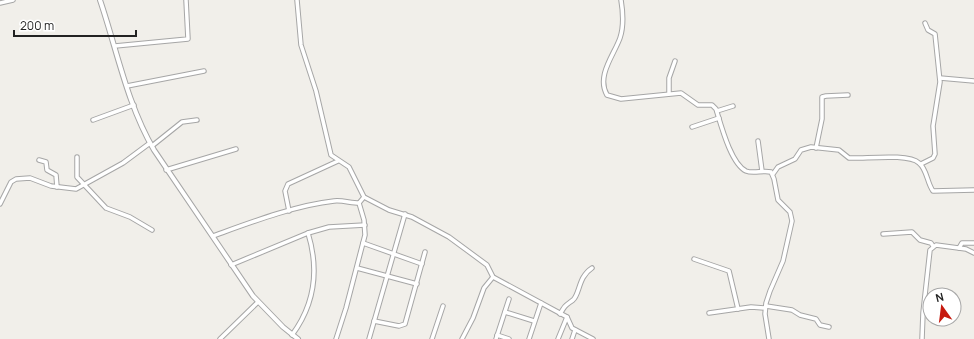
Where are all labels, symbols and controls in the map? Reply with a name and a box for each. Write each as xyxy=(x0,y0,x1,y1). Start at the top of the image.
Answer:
scale bar xyxy=(14,12,136,38)
text: 200 m xyxy=(20,17,54,34)
north arrow xyxy=(922,287,962,327)
text: N xyxy=(934,289,945,305)

